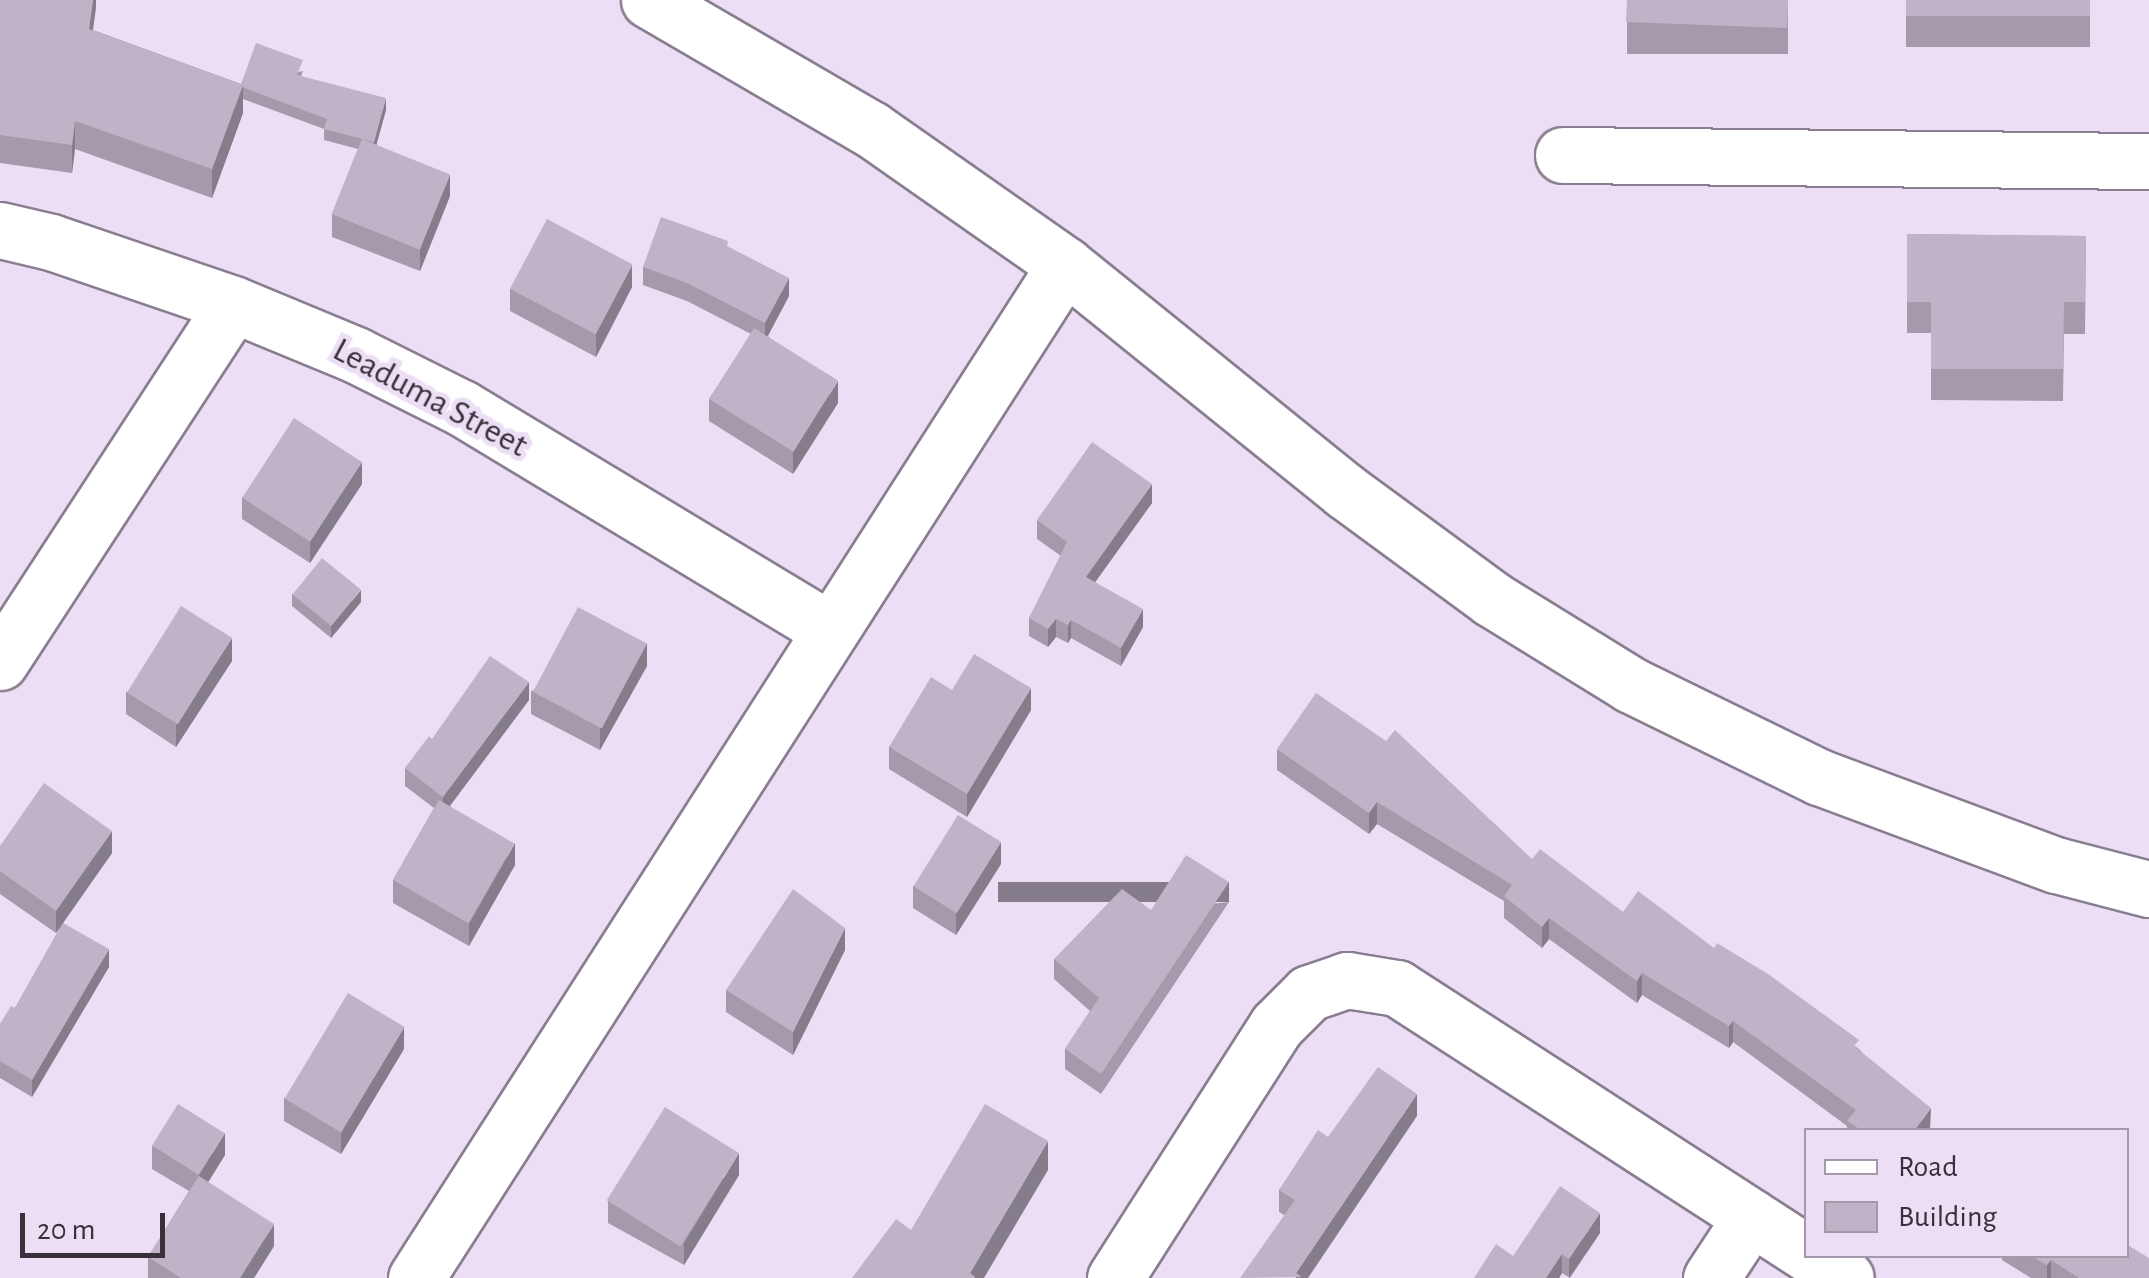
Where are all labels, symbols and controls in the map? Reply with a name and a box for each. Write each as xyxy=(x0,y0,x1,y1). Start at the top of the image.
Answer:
street label: Leaduma Street xyxy=(326,329,534,467)
legend xyxy=(1804,1128,2129,1258)
text: Road xyxy=(1898,1152,1958,1182)
scale bar xyxy=(25,1193,170,1255)
text: Building xyxy=(1898,1202,1997,1232)
text: 20 m xyxy=(37,1215,95,1245)

